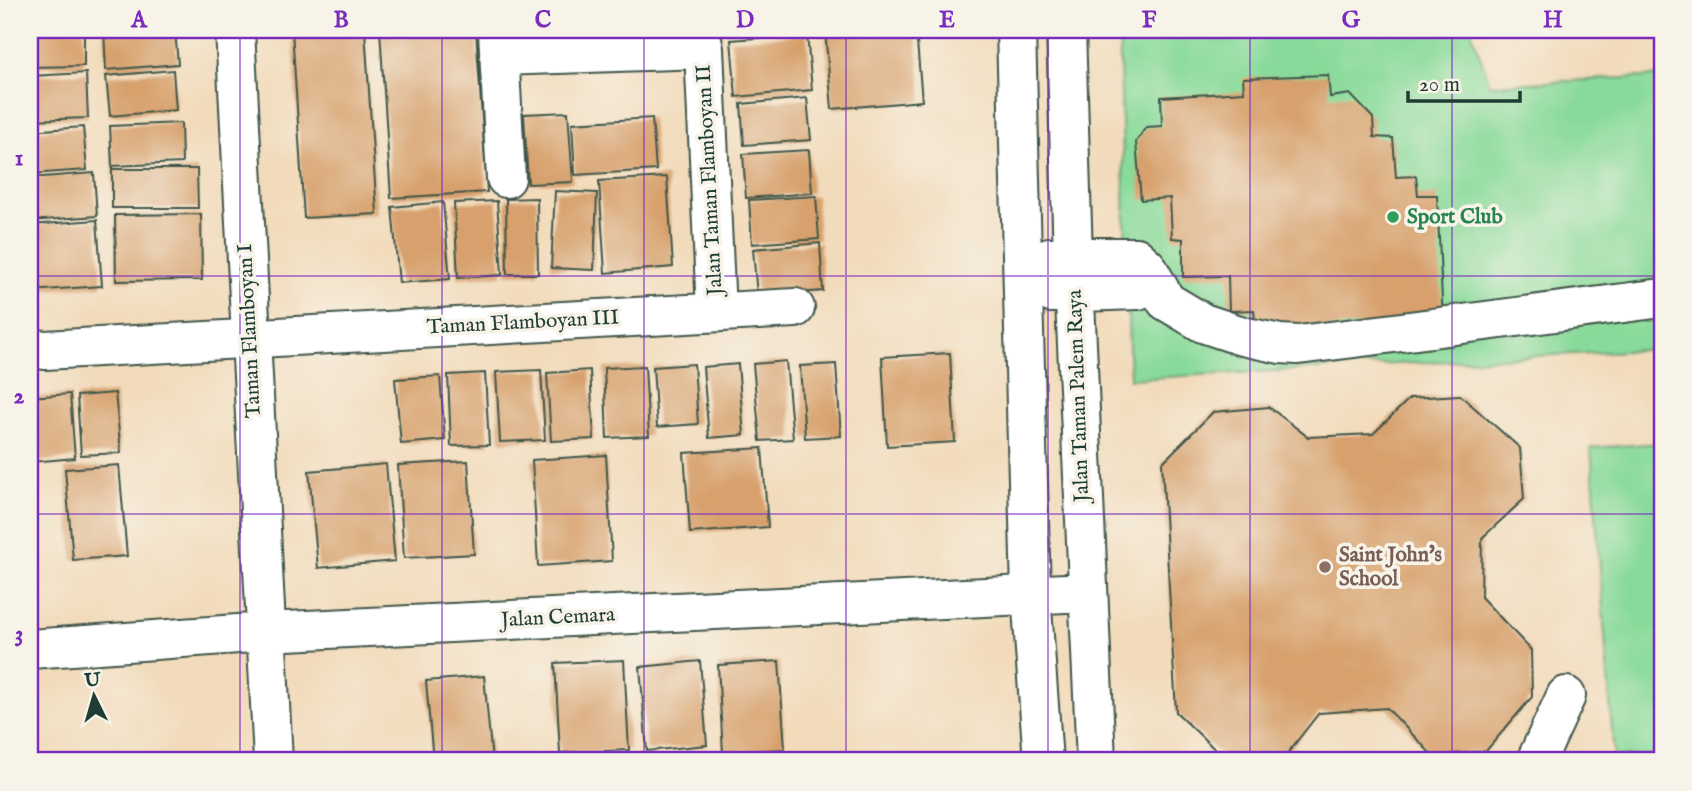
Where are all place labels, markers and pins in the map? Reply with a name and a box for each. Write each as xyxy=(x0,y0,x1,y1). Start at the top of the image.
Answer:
place label: Sport Club xyxy=(1407,204,1503,231)
marker: Sport Club xyxy=(1385,209,1401,225)
place label: Saint John's School xyxy=(1339,542,1442,593)
marker: Saint John's School xyxy=(1317,559,1333,575)

